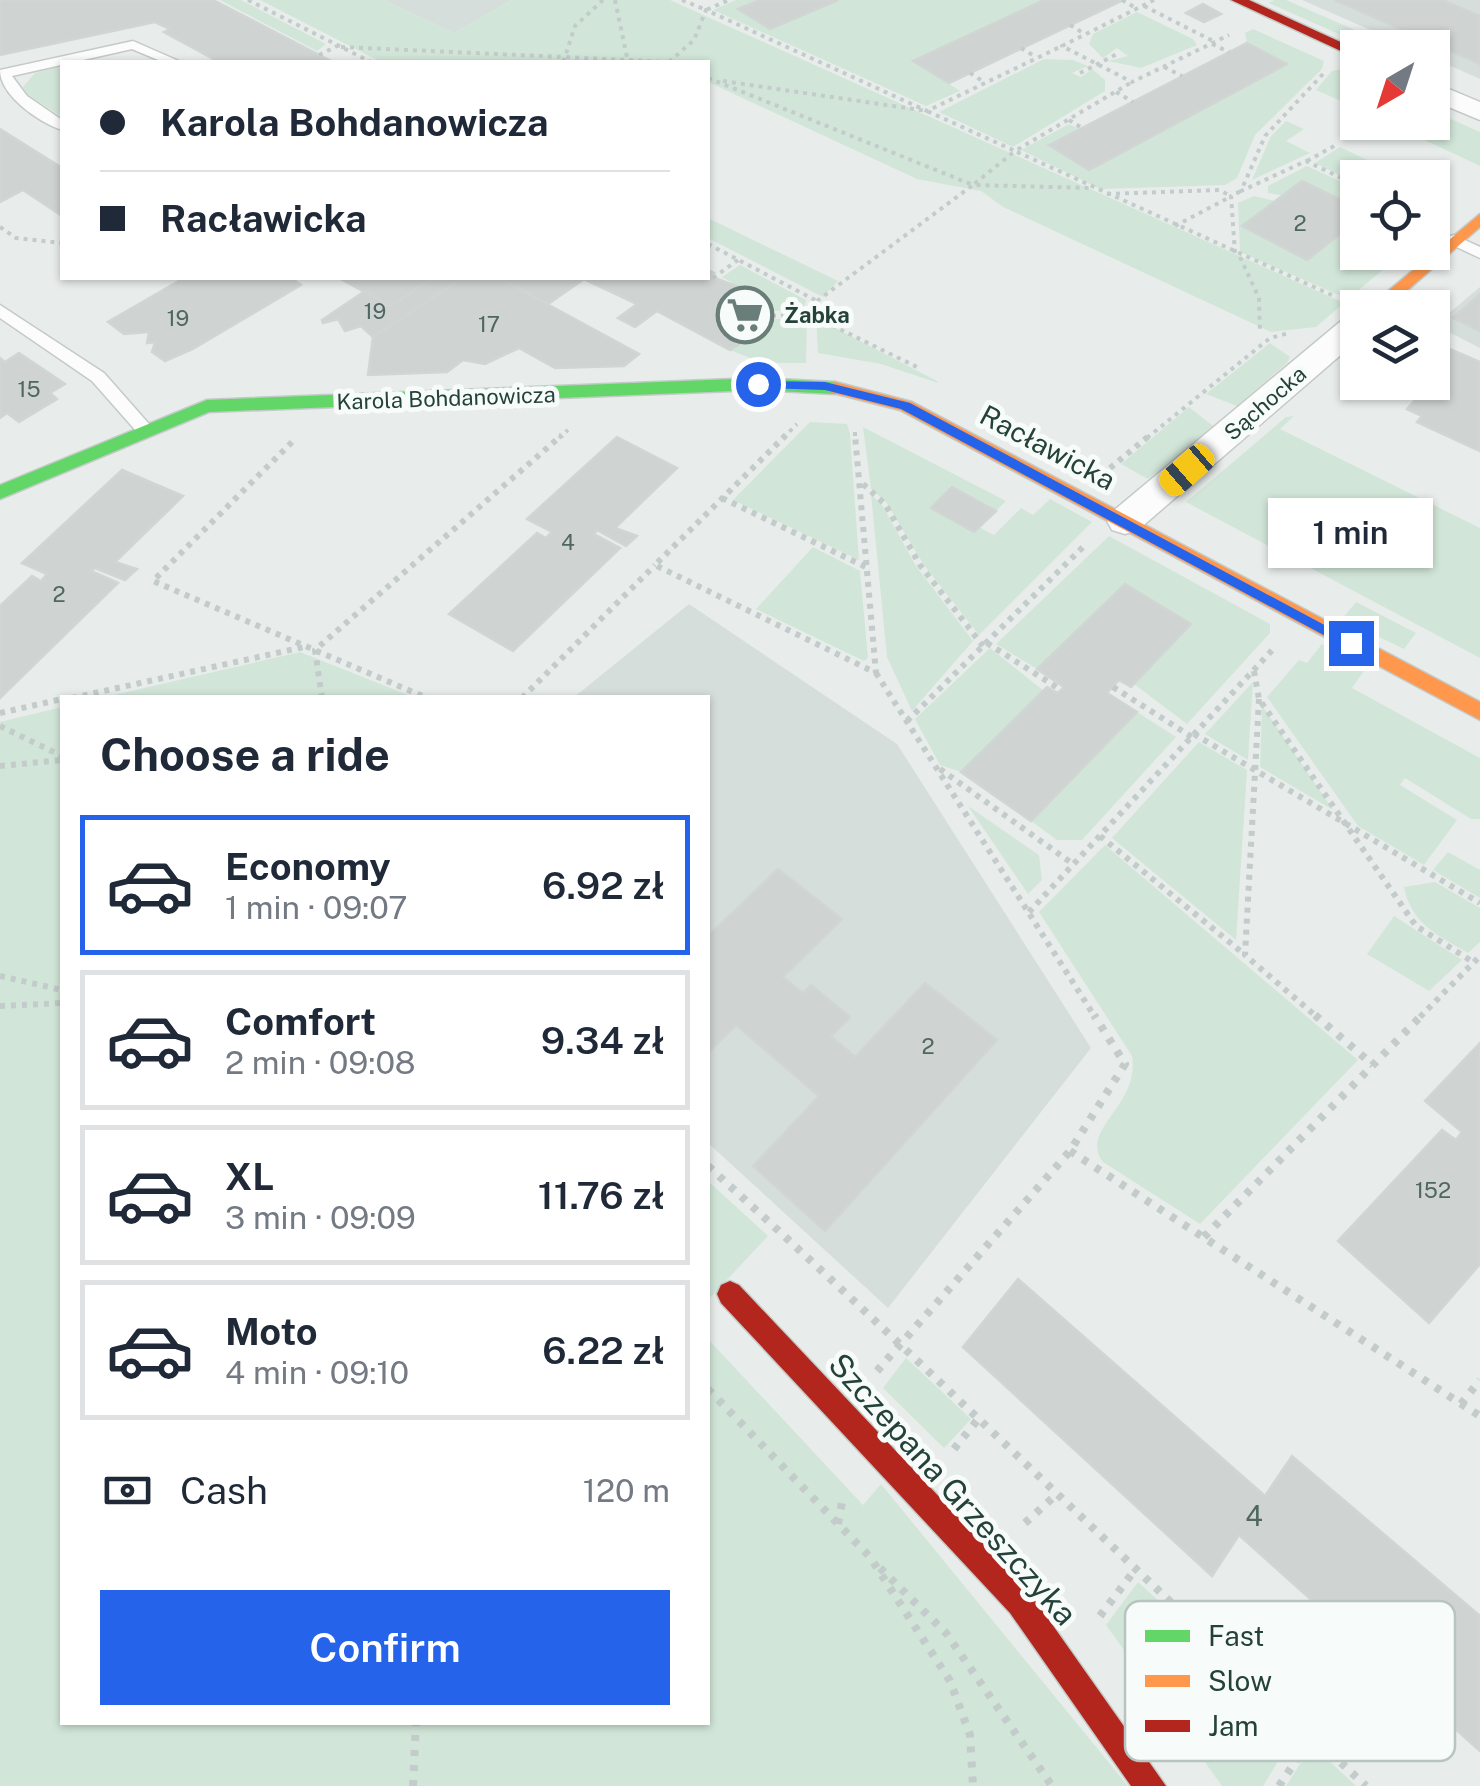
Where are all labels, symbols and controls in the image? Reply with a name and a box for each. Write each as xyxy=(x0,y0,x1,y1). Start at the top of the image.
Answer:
north arrow xyxy=(1340,30,1450,140)
map controls xyxy=(1340,30,1450,400)
text: Karola Bohdanowicza xyxy=(160,100,549,145)
button: locate xyxy=(1340,160,1450,270)
text: Racławicka xyxy=(160,196,367,241)
house number: 2 xyxy=(1293,210,1307,236)
supermarket icon: Żabka xyxy=(715,285,775,345)
button: layers xyxy=(1340,290,1450,400)
house number: 19 xyxy=(364,298,386,324)
place label: Żabka xyxy=(784,302,850,328)
house number: 19 xyxy=(167,305,189,331)
house number: 17 xyxy=(478,311,500,337)
street label: Sąchocka xyxy=(1219,360,1311,446)
route start xyxy=(736,362,781,407)
house number: 15 xyxy=(17,376,41,402)
street label: Karola Bohdanowicza xyxy=(336,381,556,415)
street label: Racławicka xyxy=(975,398,1121,496)
car xyxy=(1155,439,1219,501)
callout: 1 min xyxy=(1268,498,1434,568)
text: 1 min xyxy=(1312,514,1389,551)
house number: 4 xyxy=(561,529,575,555)
house number: 2 xyxy=(52,581,66,607)
route end xyxy=(1329,621,1374,666)
text: Choose a ride xyxy=(100,728,390,781)
icon: car xyxy=(105,840,195,930)
text: Economy xyxy=(225,844,391,889)
text: 6.92 zł xyxy=(542,863,665,908)
text: 1 min · 09:07 xyxy=(225,889,408,926)
icon: car xyxy=(105,995,195,1085)
text: Comfort xyxy=(225,999,376,1044)
text: 9.34 zł xyxy=(541,1018,665,1063)
house number: 2 xyxy=(921,1033,935,1059)
text: 2 min · 09:08 xyxy=(225,1044,415,1081)
icon: car xyxy=(105,1150,195,1240)
text: XL xyxy=(225,1154,274,1199)
text: 11.76 zł xyxy=(538,1173,665,1218)
house number: 152 xyxy=(1415,1177,1451,1203)
text: 3 min · 09:09 xyxy=(225,1199,416,1236)
icon: car xyxy=(105,1305,195,1395)
text: Moto xyxy=(225,1309,318,1354)
text: 6.22 zł xyxy=(542,1328,665,1373)
street label: Szczepana Grzeszczyka xyxy=(821,1346,1085,1632)
text: 4 min · 09:10 xyxy=(225,1354,409,1391)
icon: cash xyxy=(100,1463,155,1518)
text: Cash xyxy=(180,1468,268,1513)
text: 120 m xyxy=(583,1472,670,1509)
house number: 4 xyxy=(1245,1499,1263,1532)
button: Confirm xyxy=(100,1590,670,1705)
legend xyxy=(1125,1601,1455,1761)
text: Fast xyxy=(1208,1619,1264,1652)
text: Slow xyxy=(1208,1664,1272,1697)
text: Jam xyxy=(1208,1709,1259,1742)

